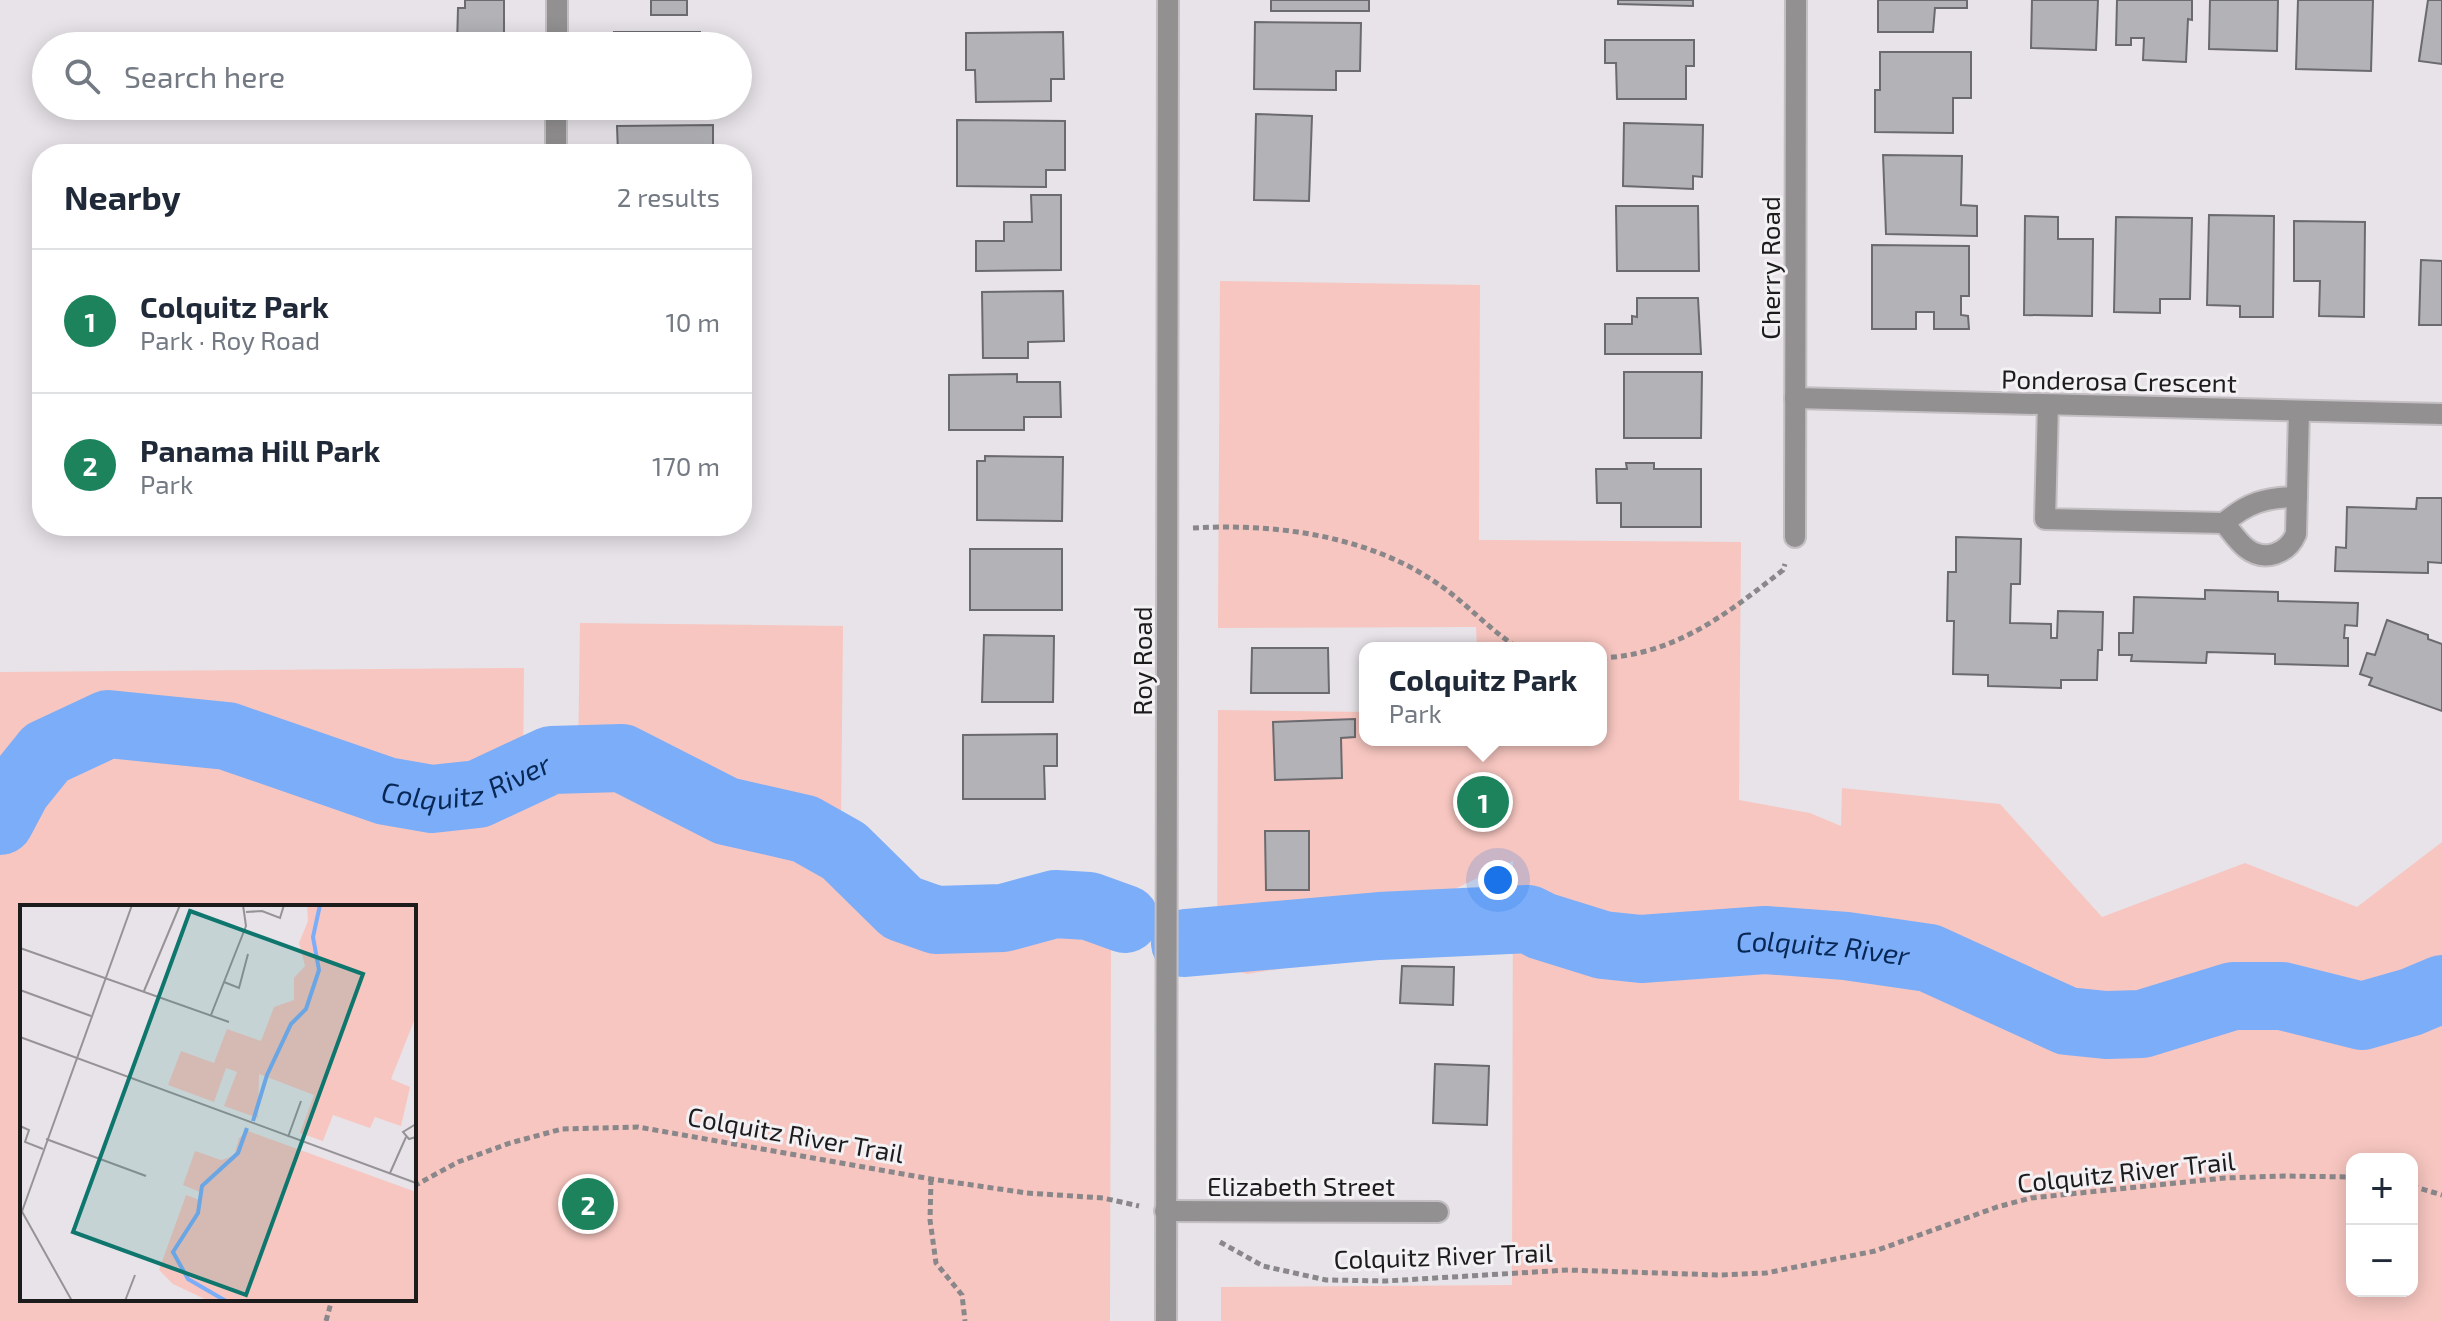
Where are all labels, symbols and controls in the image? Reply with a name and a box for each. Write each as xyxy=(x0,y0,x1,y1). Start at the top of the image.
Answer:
search box xyxy=(32,32,752,120)
icon: search xyxy=(60,54,104,98)
text: Search here xyxy=(124,58,285,94)
text: Nearby xyxy=(64,176,181,217)
text: 2 results xyxy=(617,181,720,212)
street label: Cherry Road xyxy=(1754,196,1785,340)
text: Colquitz Park xyxy=(140,288,329,324)
text: 1 xyxy=(84,306,96,337)
text: 10 m xyxy=(665,306,720,337)
text: Park · Roy Road xyxy=(140,324,320,355)
street label: Ponderosa Crescent xyxy=(2001,362,2237,398)
text: Panama Hill Park xyxy=(140,432,380,468)
text: 2 xyxy=(82,450,98,481)
text: 170 m xyxy=(652,450,720,481)
text: Park xyxy=(140,468,193,499)
street label: Roy Road xyxy=(1126,606,1157,716)
popup xyxy=(1359,642,1607,746)
text: Colquitz Park xyxy=(1389,661,1577,697)
text: Park xyxy=(1389,697,1442,728)
water label: Colquitz River xyxy=(379,745,556,817)
pin: 1 xyxy=(1457,772,1509,832)
your location xyxy=(1478,860,1518,900)
inset map xyxy=(20,905,416,1301)
water label: Colquitz River xyxy=(1735,923,1913,972)
street label: Colquitz River Trail xyxy=(685,1100,907,1168)
street label: Colquitz River Trail xyxy=(2015,1144,2237,1198)
map controls xyxy=(2346,1153,2418,1297)
button: + xyxy=(2346,1153,2418,1225)
street label: Elizabeth Street xyxy=(1207,1170,1395,1201)
pin: 2 xyxy=(562,1174,614,1234)
button: − xyxy=(2346,1225,2418,1297)
street label: Colquitz River Trail xyxy=(1333,1236,1553,1274)

